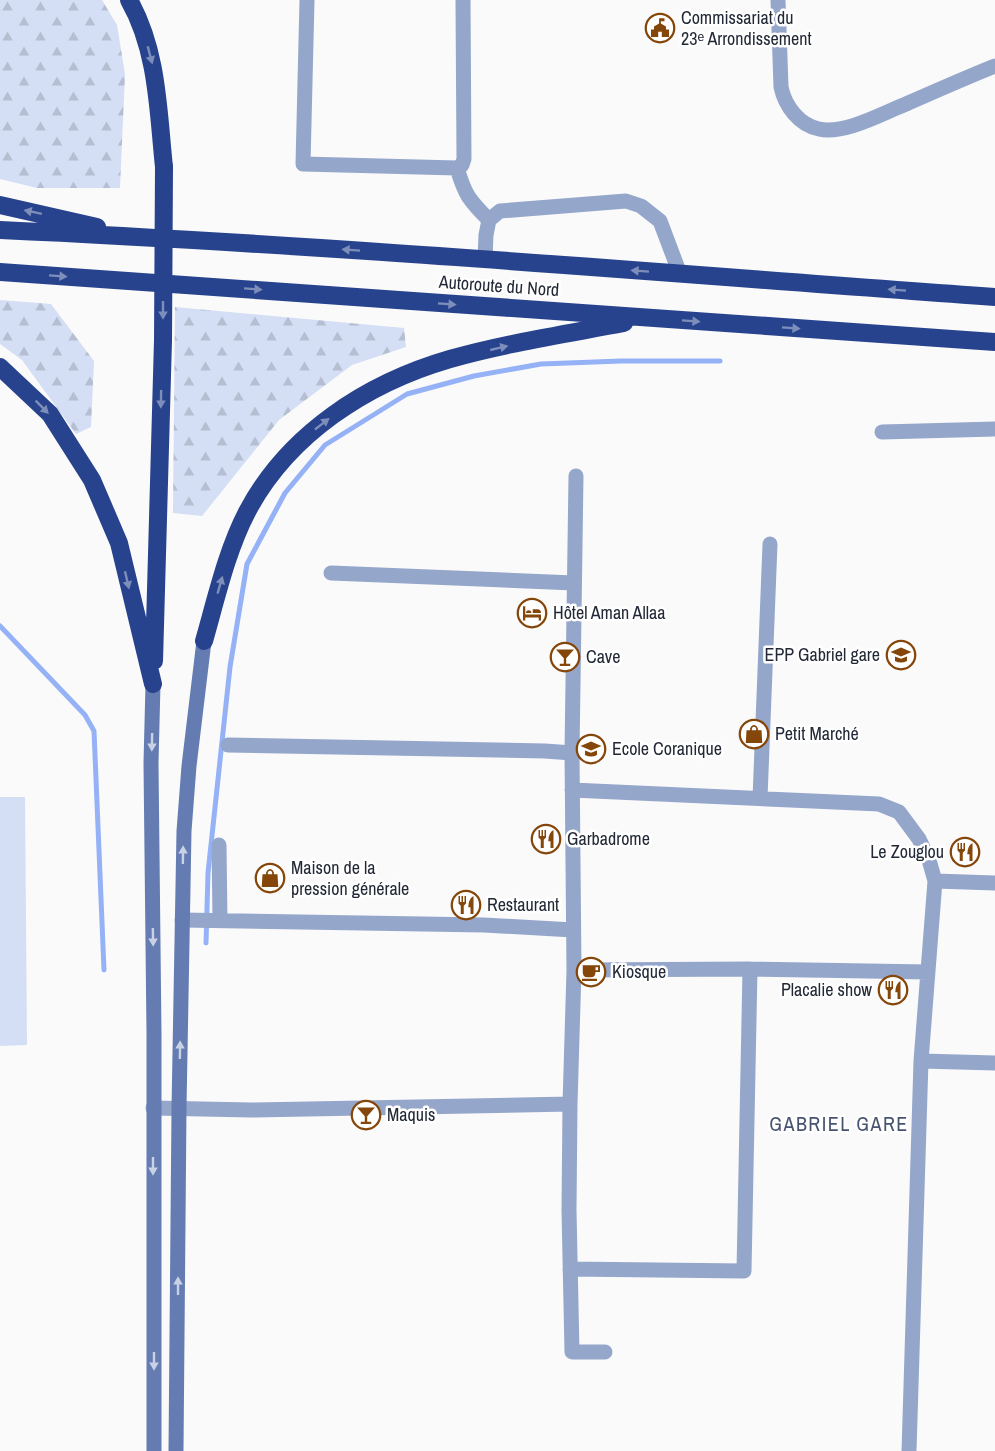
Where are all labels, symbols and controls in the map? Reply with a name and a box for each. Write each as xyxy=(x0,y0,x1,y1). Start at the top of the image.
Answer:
place label: Commissariat du 23ᵉ Arrondissement xyxy=(681,5,812,51)
public building icon: Commissariat du 23ᵉ Arrondissement xyxy=(644,12,676,44)
one-way arrow xyxy=(145,46,155,64)
one-way arrow xyxy=(23,207,42,216)
one-way arrow xyxy=(342,245,361,255)
one-way arrow xyxy=(631,266,650,276)
street label: Autoroute du Nord xyxy=(437,269,560,302)
one-way arrow xyxy=(49,271,68,281)
one-way arrow xyxy=(243,285,262,294)
one-way arrow xyxy=(888,285,907,294)
one-way arrow xyxy=(438,299,457,308)
one-way arrow xyxy=(158,300,168,319)
one-way arrow xyxy=(682,317,701,326)
one-way arrow xyxy=(782,324,801,333)
one-way arrow xyxy=(490,342,509,352)
one-way arrow xyxy=(157,389,166,408)
one-way arrow xyxy=(35,399,49,413)
one-way arrow xyxy=(314,417,330,430)
one-way arrow xyxy=(123,571,133,589)
one-way arrow xyxy=(216,576,225,594)
hotel icon: Hôtel Aman Allaa xyxy=(516,597,548,629)
place label: Hôtel Aman Allaa xyxy=(553,600,665,625)
school or university icon: EPP Gabriel gare xyxy=(885,639,917,671)
bar icon: Cave xyxy=(549,641,581,673)
place label: EPP Gabriel gare xyxy=(765,642,880,667)
place label: Cave xyxy=(586,644,620,669)
shop icon: Petit Marché xyxy=(738,718,770,750)
place label: Petit Marché xyxy=(775,721,859,746)
one-way arrow xyxy=(147,733,157,752)
school or university icon: Ecole Coranique xyxy=(575,733,607,765)
place label: Ecole Coranique xyxy=(612,736,722,761)
restaurant icon: Garbadrome xyxy=(530,823,562,855)
place label: Garbadrome xyxy=(567,826,650,851)
restaurant icon: Le Zouglou xyxy=(949,836,981,868)
place label: Le Zouglou xyxy=(870,839,944,864)
one-way arrow xyxy=(178,845,188,864)
place label: Maison de la pression générale xyxy=(291,855,409,901)
shop icon: Maison de la pression générale xyxy=(254,862,286,894)
restaurant icon: Restaurant xyxy=(450,889,482,921)
place label: Restaurant xyxy=(487,892,559,917)
one-way arrow xyxy=(148,928,158,947)
cafe icon: Kiosque xyxy=(575,956,607,988)
place label: Kiosque xyxy=(612,959,666,984)
restaurant icon: Placalie show xyxy=(877,974,909,1006)
place label: Placalie show xyxy=(781,977,872,1002)
one-way arrow xyxy=(175,1040,185,1059)
bar icon: Maquis xyxy=(350,1099,382,1131)
place label: Maquis xyxy=(387,1102,435,1127)
district label: GABRIEL GARE xyxy=(769,1110,909,1137)
one-way arrow xyxy=(148,1157,158,1176)
one-way arrow xyxy=(173,1276,183,1295)
one-way arrow xyxy=(149,1352,159,1371)

